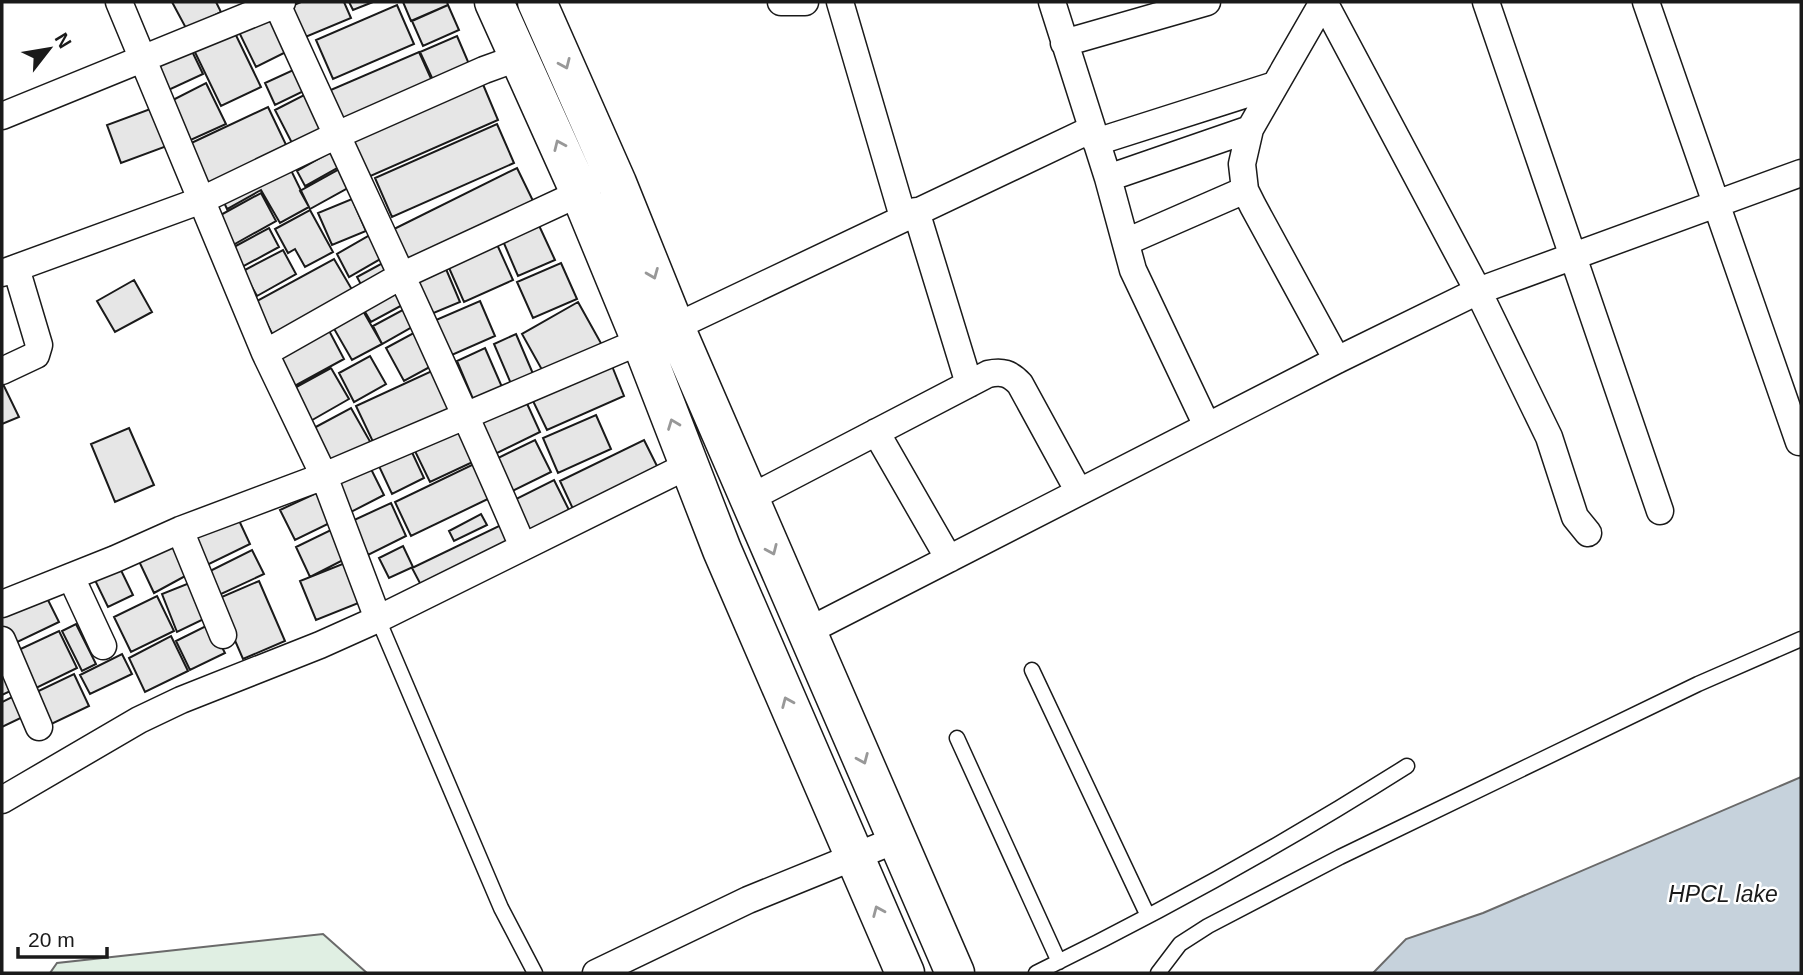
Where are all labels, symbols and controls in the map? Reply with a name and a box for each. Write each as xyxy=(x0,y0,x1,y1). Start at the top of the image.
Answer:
north arrow xyxy=(14,14,84,84)
text: N xyxy=(51,29,76,52)
one-way arrow xyxy=(557,57,571,69)
one-way arrow xyxy=(553,140,567,152)
one-way arrow xyxy=(645,267,659,279)
one-way arrow xyxy=(667,418,681,430)
one-way arrow xyxy=(764,543,778,555)
one-way arrow xyxy=(782,697,796,709)
one-way arrow xyxy=(855,752,869,764)
water label: HPCL lake xyxy=(1668,881,1778,907)
one-way arrow xyxy=(872,905,886,917)
scale bar xyxy=(18,916,107,960)
text: 20 m xyxy=(28,928,75,951)

